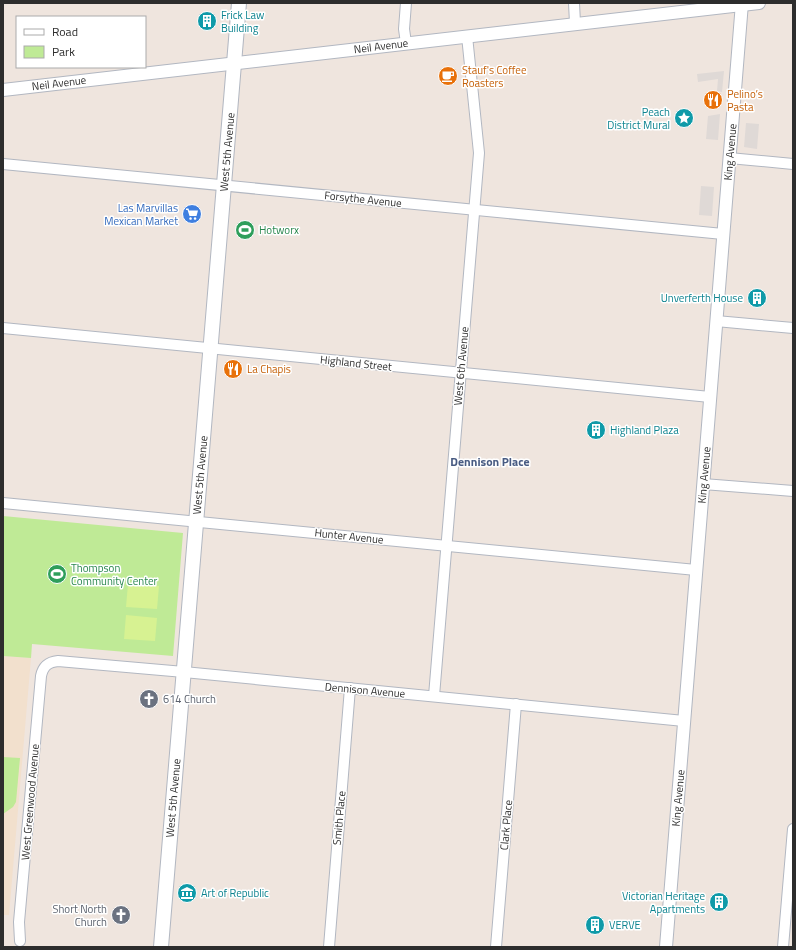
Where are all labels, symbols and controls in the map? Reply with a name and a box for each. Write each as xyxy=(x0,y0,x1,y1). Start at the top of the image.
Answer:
place label: Frick Law Building xyxy=(221,7,265,36)
building icon: Frick Law Building xyxy=(196,10,218,32)
legend xyxy=(16,16,146,68)
text: Road xyxy=(52,22,78,41)
street label: Neil Avenue xyxy=(353,35,410,57)
text: Park xyxy=(52,42,75,61)
place label: Stauf's Coffee Roasters xyxy=(462,62,527,91)
cafe icon: Stauf's Coffee Roasters xyxy=(437,65,459,87)
street label: Neil Avenue xyxy=(31,72,88,94)
place label: Pelino’s Pasta xyxy=(727,86,763,115)
restaurant icon: Pelino’s Pasta xyxy=(702,89,724,111)
place label: Peach District Mural xyxy=(607,104,670,133)
place icon: Peach District Mural xyxy=(673,107,695,129)
street label: West 5th Avenue xyxy=(216,111,238,192)
street label: King Avenue xyxy=(720,122,740,181)
street label: Forsythe Avenue xyxy=(324,187,403,211)
place label: Las Marvillas Mexican Market xyxy=(104,200,178,229)
supermarket icon: Las Marvillas Mexican Market xyxy=(181,203,203,225)
sports icon: Hotworx xyxy=(234,219,256,241)
place label: Hotworx xyxy=(259,222,299,238)
building icon: Unverferth House xyxy=(746,287,768,309)
place label: Unverferth House xyxy=(661,290,743,306)
street label: West 6th Avenue xyxy=(450,325,472,406)
street label: Highland Street xyxy=(319,351,393,375)
restaurant icon: La Chapis xyxy=(222,358,244,380)
place label: La Chapis xyxy=(247,361,291,377)
building icon: Highland Plaza xyxy=(585,419,607,441)
place label: Highland Plaza xyxy=(610,422,679,438)
street label: West 5th Avenue xyxy=(189,434,211,515)
street label: King Avenue xyxy=(694,445,714,504)
district label: Dennison Place xyxy=(450,452,530,471)
street label: Hunter Avenue xyxy=(314,524,385,548)
place label: Thompson Community Center xyxy=(71,560,158,589)
sports icon: Thompson Community Center xyxy=(46,563,68,585)
street label: Dennison Avenue xyxy=(324,679,406,702)
church icon: 614 Church xyxy=(138,688,160,710)
place label: 614 Church xyxy=(163,691,216,707)
street label: West Greenwood Avenue xyxy=(17,743,43,861)
street label: West 5th Avenue xyxy=(162,757,184,838)
street label: King Avenue xyxy=(668,768,688,827)
street label: Smith Place xyxy=(329,790,349,846)
street label: Clark Place xyxy=(496,799,516,851)
museum icon: Art of Republic xyxy=(176,882,198,904)
place label: Art of Republic xyxy=(201,885,269,901)
place label: Victorian Heritage Apartments xyxy=(622,888,705,917)
building icon: Victorian Heritage Apartments xyxy=(708,891,730,913)
place label: Short North Church xyxy=(52,901,107,930)
church icon: Short North Church xyxy=(110,904,132,926)
building icon: VERVE xyxy=(584,914,606,936)
place label: VERVE xyxy=(609,917,641,933)

